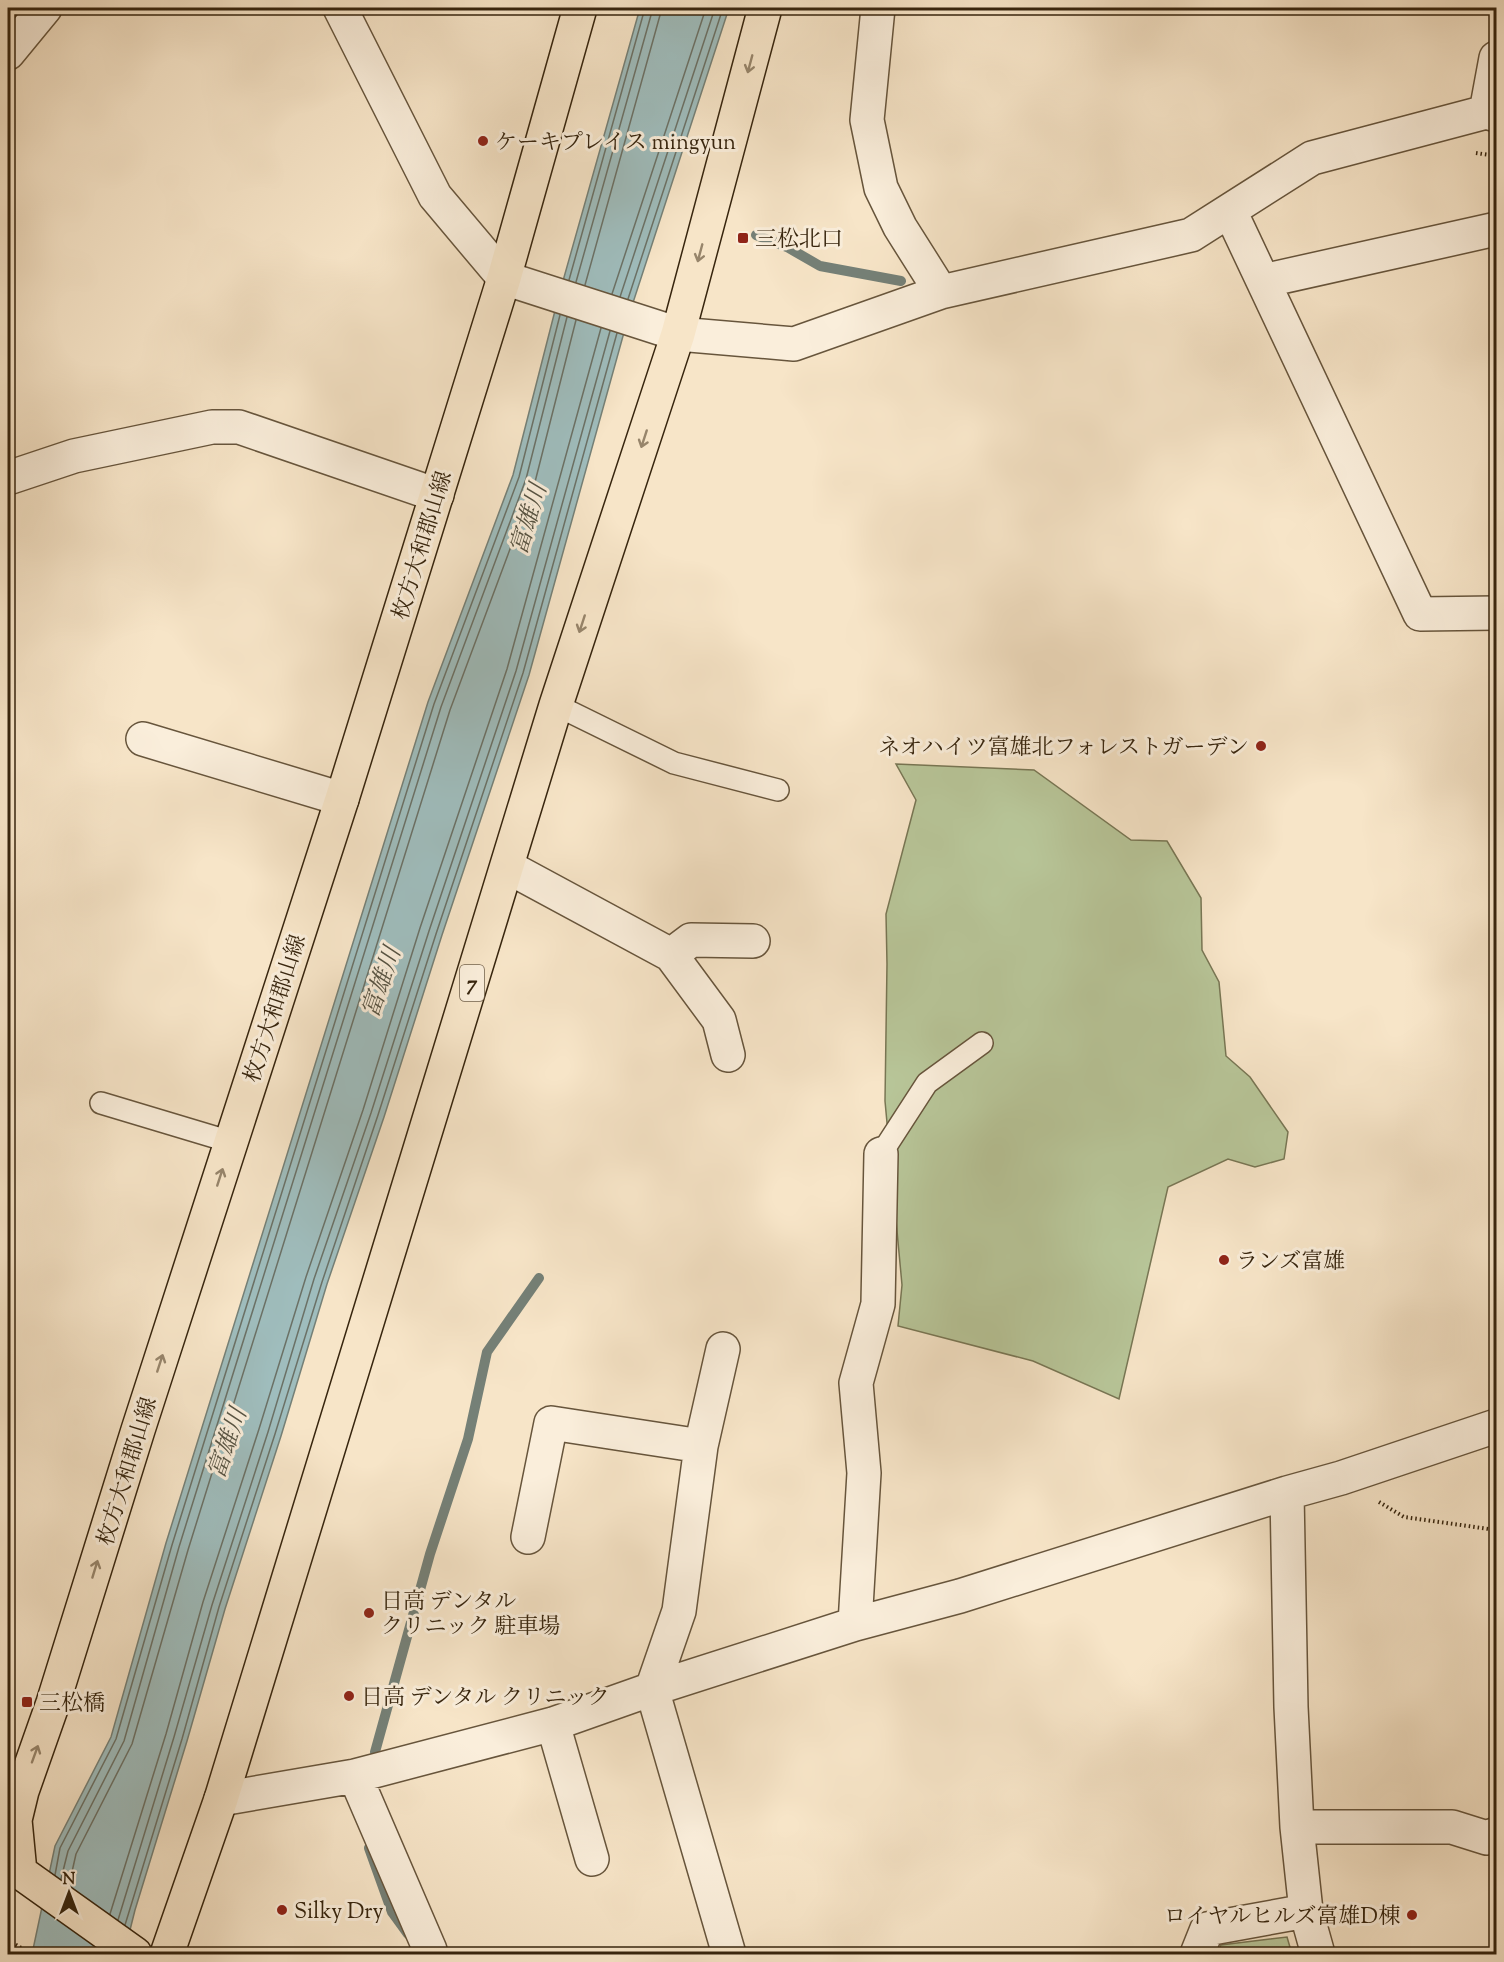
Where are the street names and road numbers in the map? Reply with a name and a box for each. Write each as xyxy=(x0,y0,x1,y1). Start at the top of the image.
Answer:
street label: 枚方大和郡山線 xyxy=(386,468,462,624)
street label: 枚方大和郡山線 xyxy=(238,931,316,1087)
road number: 7 xyxy=(460,965,484,1001)
street label: 枚方大和郡山線 xyxy=(91,1394,167,1550)

